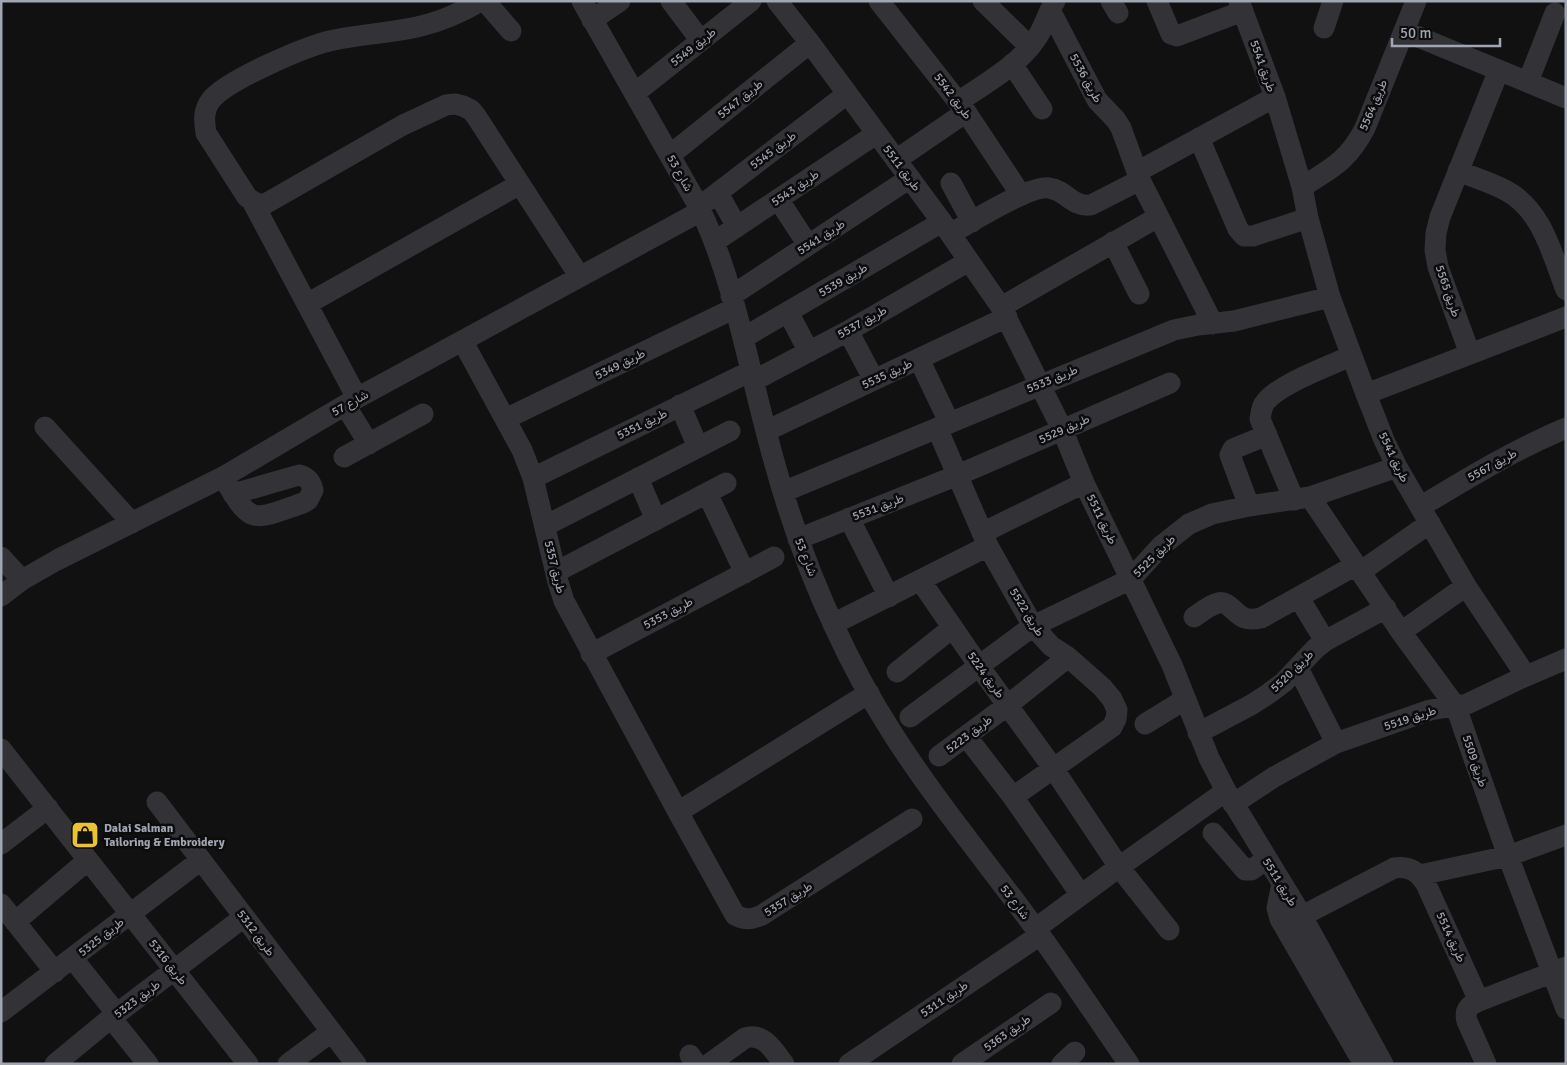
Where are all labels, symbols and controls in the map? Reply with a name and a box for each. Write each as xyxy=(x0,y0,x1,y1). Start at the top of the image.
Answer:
scale bar xyxy=(1392,15,1500,47)
text: 50 m xyxy=(1400,24,1431,42)
street label: طريق 5549 xyxy=(667,25,719,70)
street label: طريق 5541 xyxy=(1246,38,1279,94)
street label: طريق 5536 xyxy=(1066,51,1105,106)
street label: طريق 5542 xyxy=(930,70,975,123)
street label: طريق 5547 xyxy=(715,76,766,122)
street label: طريق 5564 xyxy=(1356,77,1391,133)
street label: طريق 5545 xyxy=(747,128,800,173)
street label: طريق 5511 xyxy=(879,142,924,195)
street label: شارع 53 xyxy=(662,152,696,195)
street label: طريق 5543 xyxy=(769,167,822,210)
street label: طريق 5541 xyxy=(795,216,848,258)
street label: طريق 5539 xyxy=(816,260,871,300)
street label: طريق 5565 xyxy=(1432,263,1463,319)
street label: طريق 5537 xyxy=(835,303,890,342)
street label: طريق 5349 xyxy=(593,346,648,383)
street label: طريق 5535 xyxy=(860,356,915,393)
street label: طريق 5533 xyxy=(1024,362,1080,397)
street label: شارع 57 xyxy=(329,387,372,421)
street label: طريق 5351 xyxy=(615,406,670,443)
street label: طريق 5529 xyxy=(1036,412,1092,447)
street label: طريق 5541 xyxy=(1375,430,1412,485)
street label: طريق 5567 xyxy=(1465,446,1520,485)
street label: طريق 5531 xyxy=(850,491,906,524)
street label: طريق 5511 xyxy=(1083,492,1120,547)
street label: طريق 5525 xyxy=(1130,532,1179,581)
street label: شارع 53 xyxy=(790,536,820,579)
street label: طريق 5357 xyxy=(541,539,568,595)
street label: طريق 5522 xyxy=(1006,585,1047,639)
street label: طريق 5353 xyxy=(641,594,696,633)
street label: طريق 5520 xyxy=(1268,647,1317,696)
street label: طريق 5224 xyxy=(964,649,1008,702)
street label: طريق 5519 xyxy=(1382,703,1438,734)
street label: طريق 5223 xyxy=(943,712,996,757)
street label: طريق 5509 xyxy=(1459,733,1490,789)
shop icon: Dalai Salman Tailoring & Embroidery xyxy=(70,820,100,850)
place label: Dalai Salman Tailoring & Embroidery xyxy=(104,821,225,850)
street label: طريق 5511 xyxy=(1259,855,1300,909)
street label: طريق 5357 xyxy=(761,879,815,920)
street label: شارع 53 xyxy=(996,882,1033,923)
street label: طريق 5312 xyxy=(233,907,278,960)
street label: طريق 5514 xyxy=(1432,910,1469,965)
street label: طريق 5325 xyxy=(75,915,127,960)
street label: طريق 5316 xyxy=(145,936,190,988)
street label: طريق 5323 xyxy=(111,977,164,1022)
street label: طريق 5311 xyxy=(918,978,971,1021)
street label: طريق 5363 xyxy=(981,1012,1034,1055)

